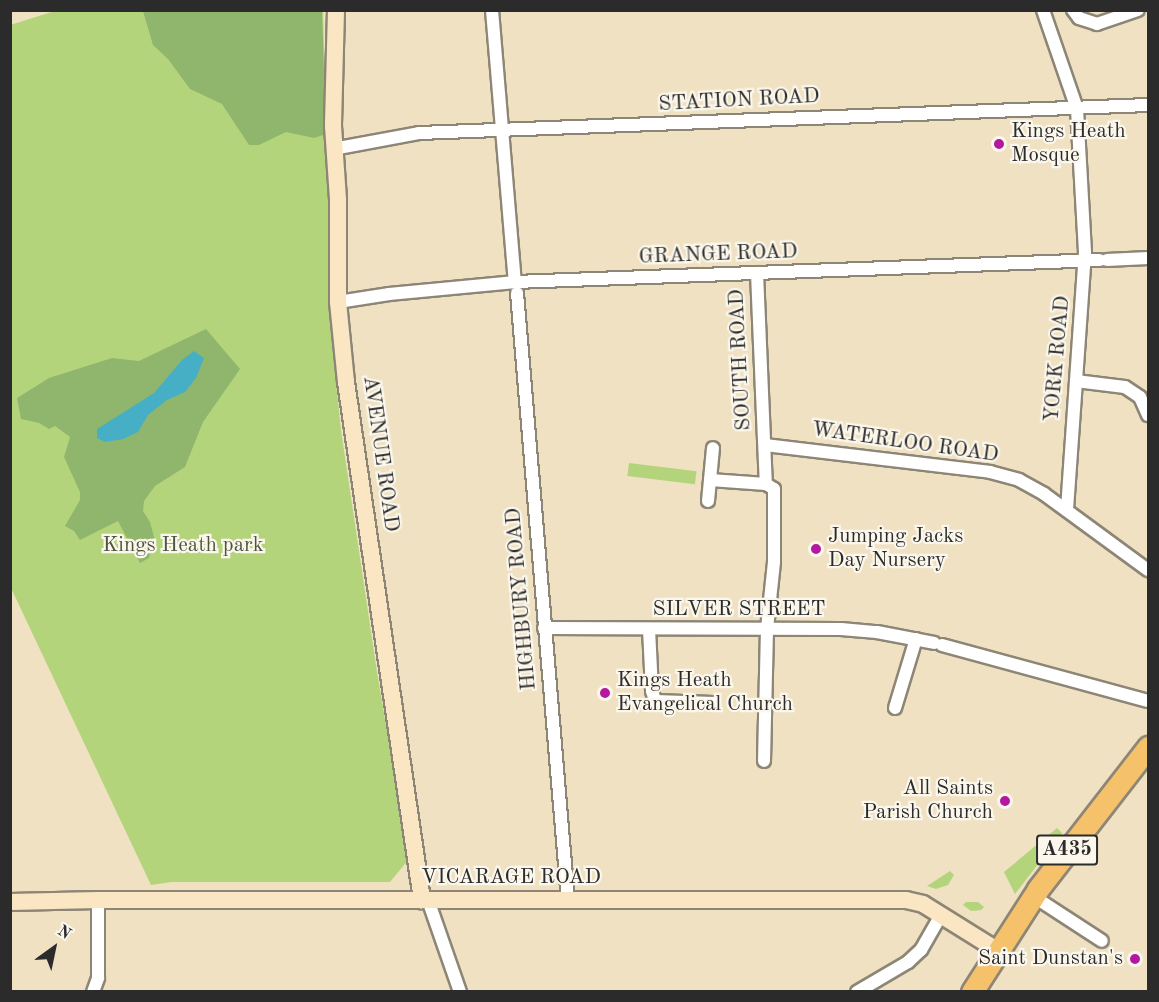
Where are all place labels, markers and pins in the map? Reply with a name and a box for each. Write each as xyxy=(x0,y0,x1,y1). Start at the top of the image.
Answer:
place label: Kings Heath Mosque xyxy=(1011,119,1126,169)
marker: Kings Heath Mosque xyxy=(992,137,1006,151)
place label: Jumping Jacks Day Nursery xyxy=(828,524,963,574)
marker: Jumping Jacks Day Nursery xyxy=(809,542,823,556)
place label: Kings Heath Evangelical Church xyxy=(617,668,793,718)
marker: Kings Heath Evangelical Church xyxy=(598,686,612,700)
place label: All Saints Parish Church xyxy=(863,776,993,826)
marker: All Saints Parish Church xyxy=(998,794,1012,808)
place label: Saint Dunstan's xyxy=(978,946,1123,972)
marker: Saint Dunstan's xyxy=(1128,952,1142,966)

